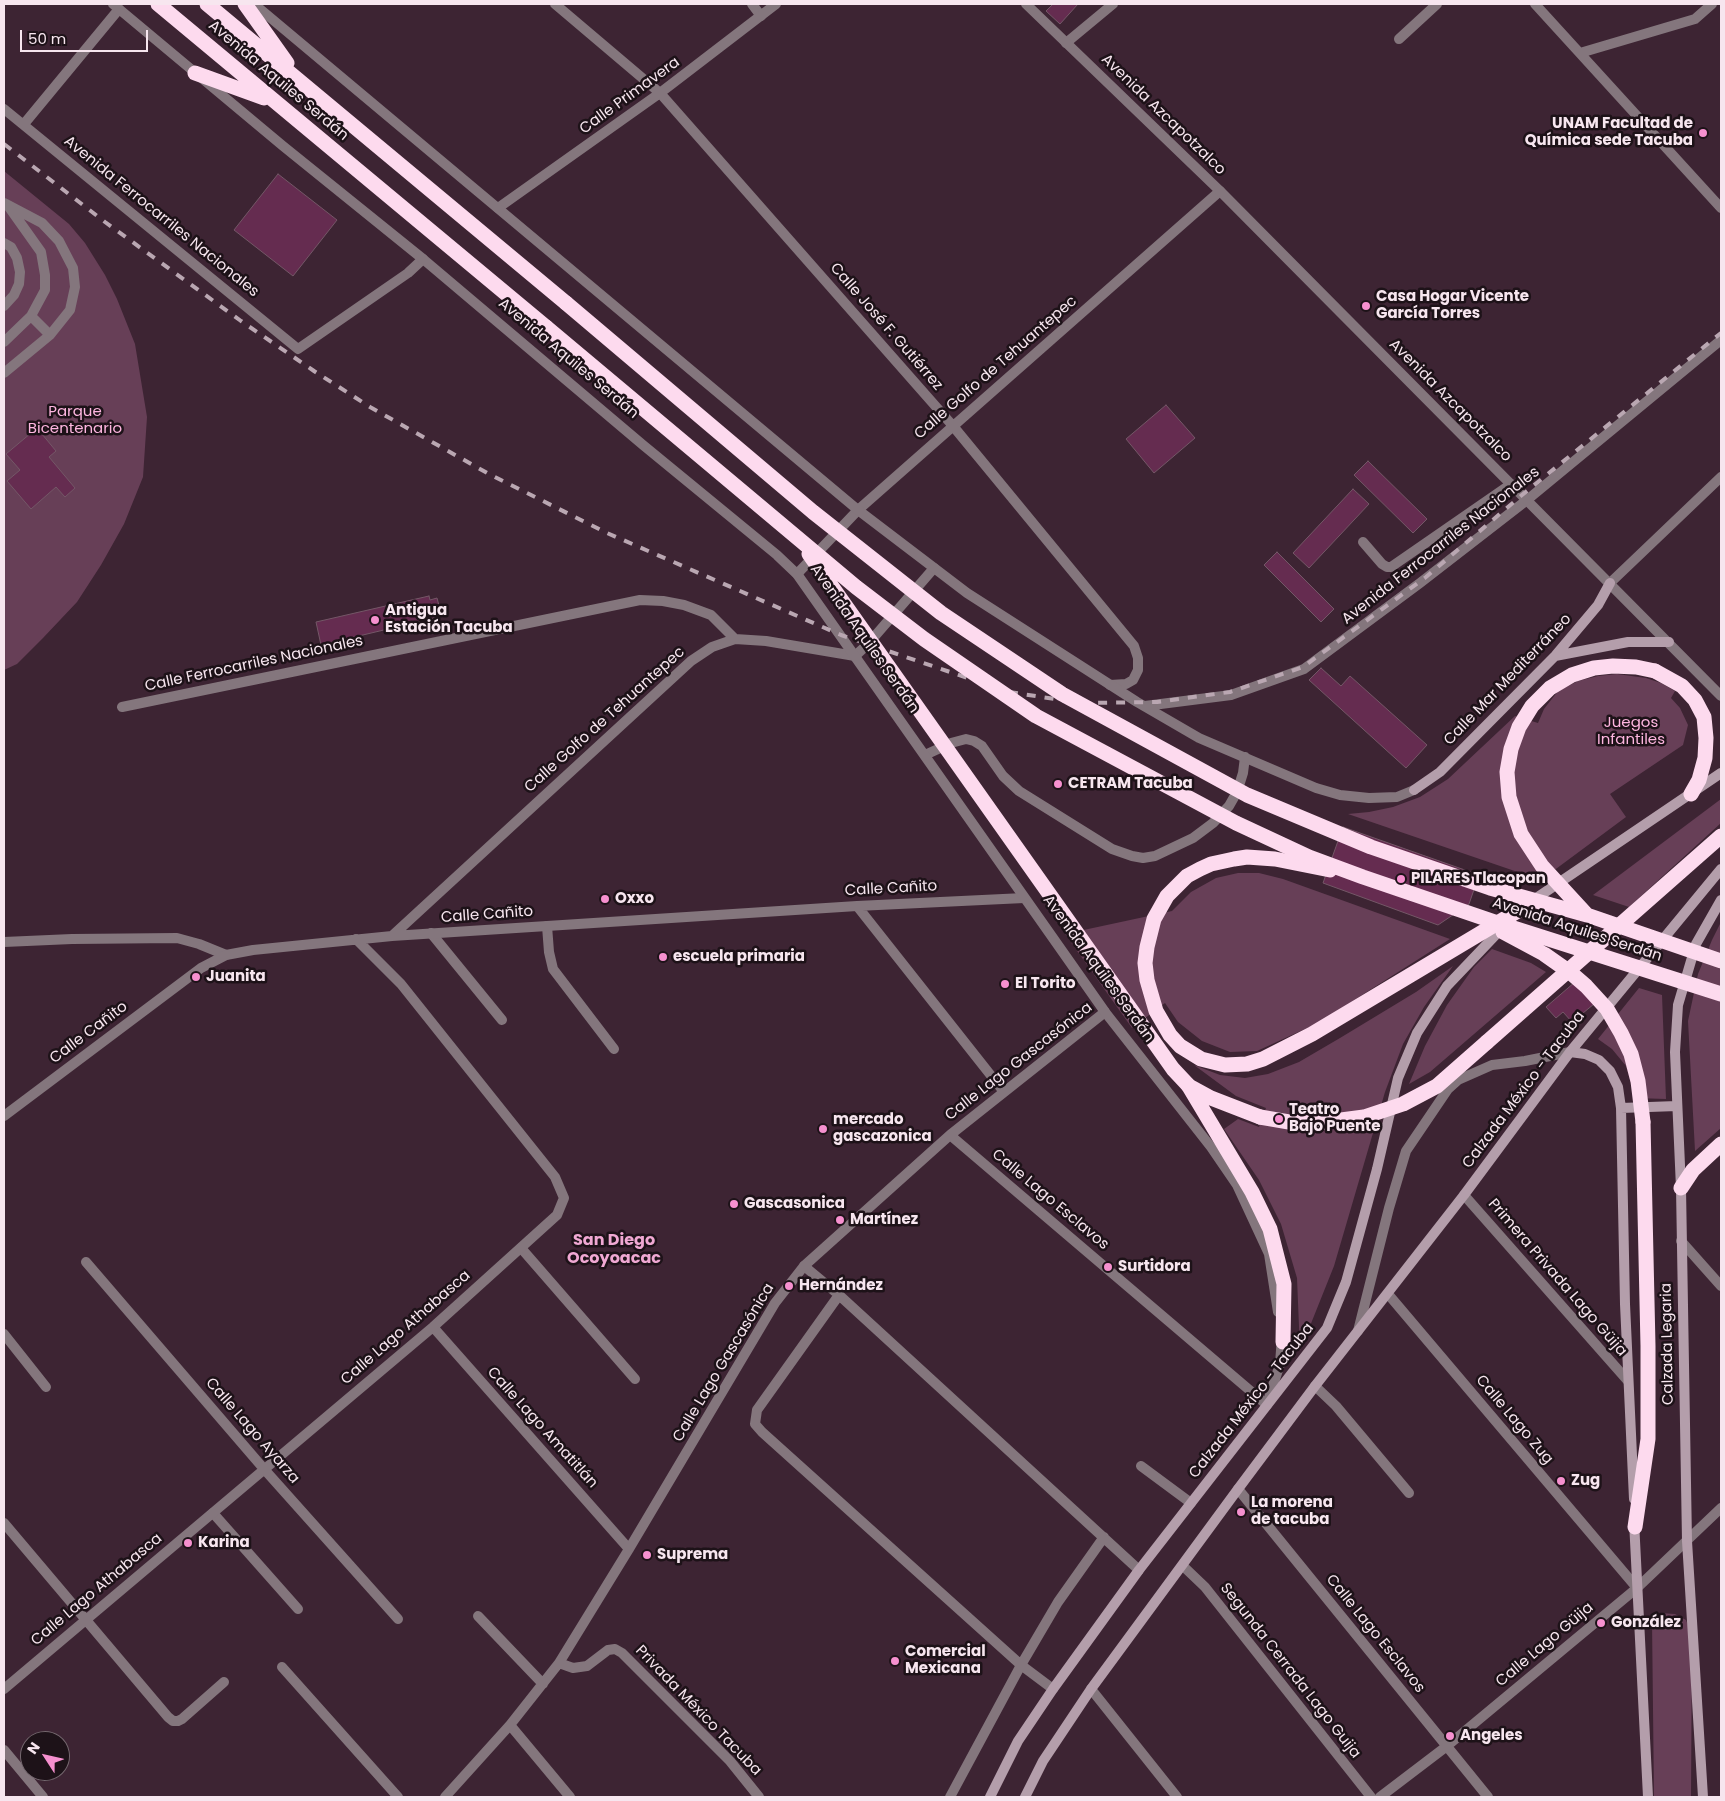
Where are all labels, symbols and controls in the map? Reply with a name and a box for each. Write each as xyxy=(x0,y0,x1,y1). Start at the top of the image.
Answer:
street label: Avenida Aquiles Serdán xyxy=(204,17,352,145)
scale bar xyxy=(22,20,150,52)
text: 50 m xyxy=(28,28,66,49)
street label: Avenida Azcapotzalco xyxy=(1097,51,1229,179)
street label: Calle Primavera xyxy=(576,54,684,138)
place label: UNAM Facultad de Química sede Tacuba xyxy=(1525,115,1693,150)
marker: UNAM Facultad de Química sede Tacuba xyxy=(1697,127,1709,139)
street label: Avenida Ferrocarriles Nacionales xyxy=(60,133,262,301)
street label: Calle José F. Gutiérrez xyxy=(826,260,946,394)
place label: Casa Hogar Vicente García Torres xyxy=(1376,288,1529,323)
street label: Calle Golfo de Tehuantepec xyxy=(911,293,1081,443)
street label: Avenida Aquiles Serdán xyxy=(494,295,642,423)
marker: Casa Hogar Vicente García Torres xyxy=(1360,300,1372,312)
street label: Avenida Azcapotzalco xyxy=(1385,336,1515,466)
park label: Parque Bicentenario xyxy=(28,403,122,438)
street label: Avenida Ferrocarriles Nacionales xyxy=(1339,463,1543,629)
street label: Avenida Aquiles Serdán xyxy=(806,561,922,717)
place label: Antigua Estación Tacuba xyxy=(385,602,513,637)
street label: Calle Mar Mediterráneo xyxy=(1441,611,1575,749)
marker: Antigua Estación Tacuba xyxy=(369,614,381,626)
street label: Calle Ferrocarriles Nacionales xyxy=(143,632,365,696)
street label: Calle Golfo de Tehuantepec xyxy=(521,643,689,797)
park label: Juegos Infantiles xyxy=(1597,714,1665,749)
place label: CETRAM Tacuba xyxy=(1068,775,1193,793)
marker: CETRAM Tacuba xyxy=(1052,778,1064,790)
place label: PILARES Tlacopan xyxy=(1411,870,1546,888)
marker: PILARES Tlacopan xyxy=(1395,873,1407,885)
street label: Calle Cañito xyxy=(844,878,938,900)
place label: Oxxo xyxy=(615,890,654,908)
street label: Avenida Aquiles Serdán xyxy=(1039,892,1157,1046)
marker: Oxxo xyxy=(599,893,611,905)
street label: Avenida Aquiles Serdán xyxy=(1490,894,1664,966)
street label: Calle Cañito xyxy=(440,903,534,927)
place label: escuela primaria xyxy=(673,948,805,966)
marker: escuela primaria xyxy=(657,951,669,963)
place label: Juanita xyxy=(206,968,266,986)
marker: Juanita xyxy=(190,971,202,983)
place label: El Torito xyxy=(1015,975,1076,993)
marker: El Torito xyxy=(999,978,1011,990)
street label: Calle Cañito xyxy=(47,998,131,1068)
street label: Calle Lago Gascasónica xyxy=(942,999,1096,1125)
street label: Calzada México - Tacuba xyxy=(1459,1008,1589,1172)
place label: Teatro Bajo Puente xyxy=(1289,1101,1380,1136)
place label: mercado gascazonica xyxy=(833,1111,932,1146)
marker: Teatro Bajo Puente xyxy=(1273,1113,1285,1125)
marker: mercado gascazonica xyxy=(817,1123,829,1135)
street label: Calle Lago Esclavos xyxy=(988,1146,1112,1254)
place label: Gascasonica xyxy=(744,1195,845,1213)
street label: Primera Privada Lago Güija xyxy=(1484,1196,1630,1360)
marker: Gascasonica xyxy=(728,1198,740,1210)
place label: Martínez xyxy=(850,1211,918,1229)
marker: Martínez xyxy=(834,1214,846,1226)
district label: San Diego Ocoyoacac xyxy=(567,1231,661,1269)
place label: Surtidora xyxy=(1118,1258,1191,1276)
marker: Surtidora xyxy=(1102,1261,1114,1273)
street label: Calle Lago Athabasca xyxy=(338,1267,474,1389)
place label: Hernández xyxy=(799,1277,883,1295)
marker: Hernández xyxy=(783,1280,795,1292)
street label: Calle Lago Gascasónica xyxy=(670,1281,778,1445)
street label: Calzada Legaria xyxy=(1658,1283,1678,1405)
street label: Calzada México - Tacuba xyxy=(1186,1320,1318,1482)
street label: Calle Lago Amatitlán xyxy=(483,1364,601,1492)
street label: Calle Lago Zug xyxy=(1472,1372,1556,1468)
street label: Calle Lago Ayarza xyxy=(201,1375,303,1487)
place label: Zug xyxy=(1571,1472,1600,1490)
marker: Zug xyxy=(1555,1475,1567,1487)
place label: La morena de tacuba xyxy=(1251,1494,1333,1529)
marker: La morena de tacuba xyxy=(1235,1506,1247,1518)
street label: Calle Lago Athabasca xyxy=(28,1530,166,1650)
place label: Karina xyxy=(198,1534,250,1552)
marker: Karina xyxy=(182,1537,194,1549)
place label: Suprema xyxy=(657,1546,728,1564)
marker: Suprema xyxy=(641,1549,653,1561)
street label: Calle Lago Esclavos xyxy=(1322,1571,1428,1697)
street label: Segunda Cerrada Lago Guija xyxy=(1216,1580,1364,1762)
street label: Calle Lago Güija xyxy=(1493,1599,1597,1691)
place label: González xyxy=(1611,1614,1681,1632)
marker: González xyxy=(1595,1617,1607,1629)
street label: Privada México Tacuba xyxy=(631,1642,765,1780)
place label: Comercial Mexicana xyxy=(905,1643,986,1678)
marker: Comercial Mexicana xyxy=(889,1655,901,1667)
place label: Angeles xyxy=(1460,1727,1523,1745)
marker: Angeles xyxy=(1444,1730,1456,1742)
north arrow xyxy=(20,1731,70,1781)
text: N xyxy=(22,1738,45,1758)

